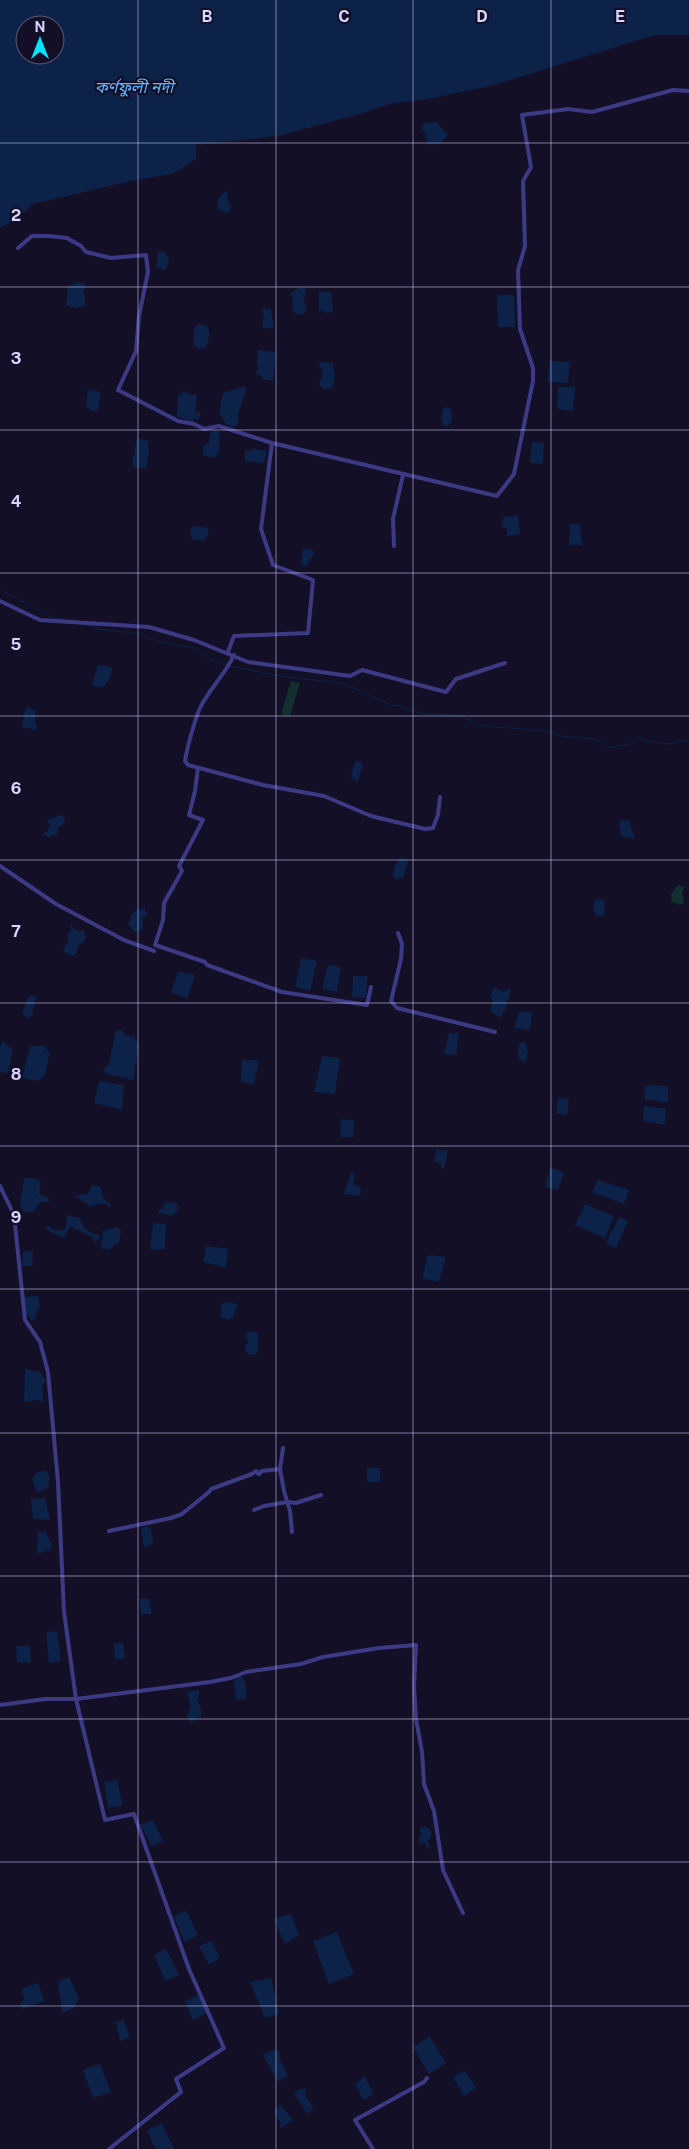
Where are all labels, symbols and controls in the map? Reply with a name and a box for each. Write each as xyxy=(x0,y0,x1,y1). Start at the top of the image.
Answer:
text: B xyxy=(202,7,213,26)
text: C xyxy=(338,7,350,26)
text: D xyxy=(476,7,488,26)
text: E xyxy=(615,7,625,26)
north arrow xyxy=(15,15,65,65)
text: N xyxy=(35,19,45,35)
water label: কর্ণফুলী নদী xyxy=(95,78,176,97)
text: 2 xyxy=(11,206,21,225)
text: 3 xyxy=(11,349,21,368)
text: 4 xyxy=(11,492,22,511)
text: 5 xyxy=(11,635,22,654)
text: 6 xyxy=(11,779,21,798)
text: 7 xyxy=(11,922,21,941)
text: 8 xyxy=(11,1065,22,1084)
text: 9 xyxy=(11,1208,21,1227)

